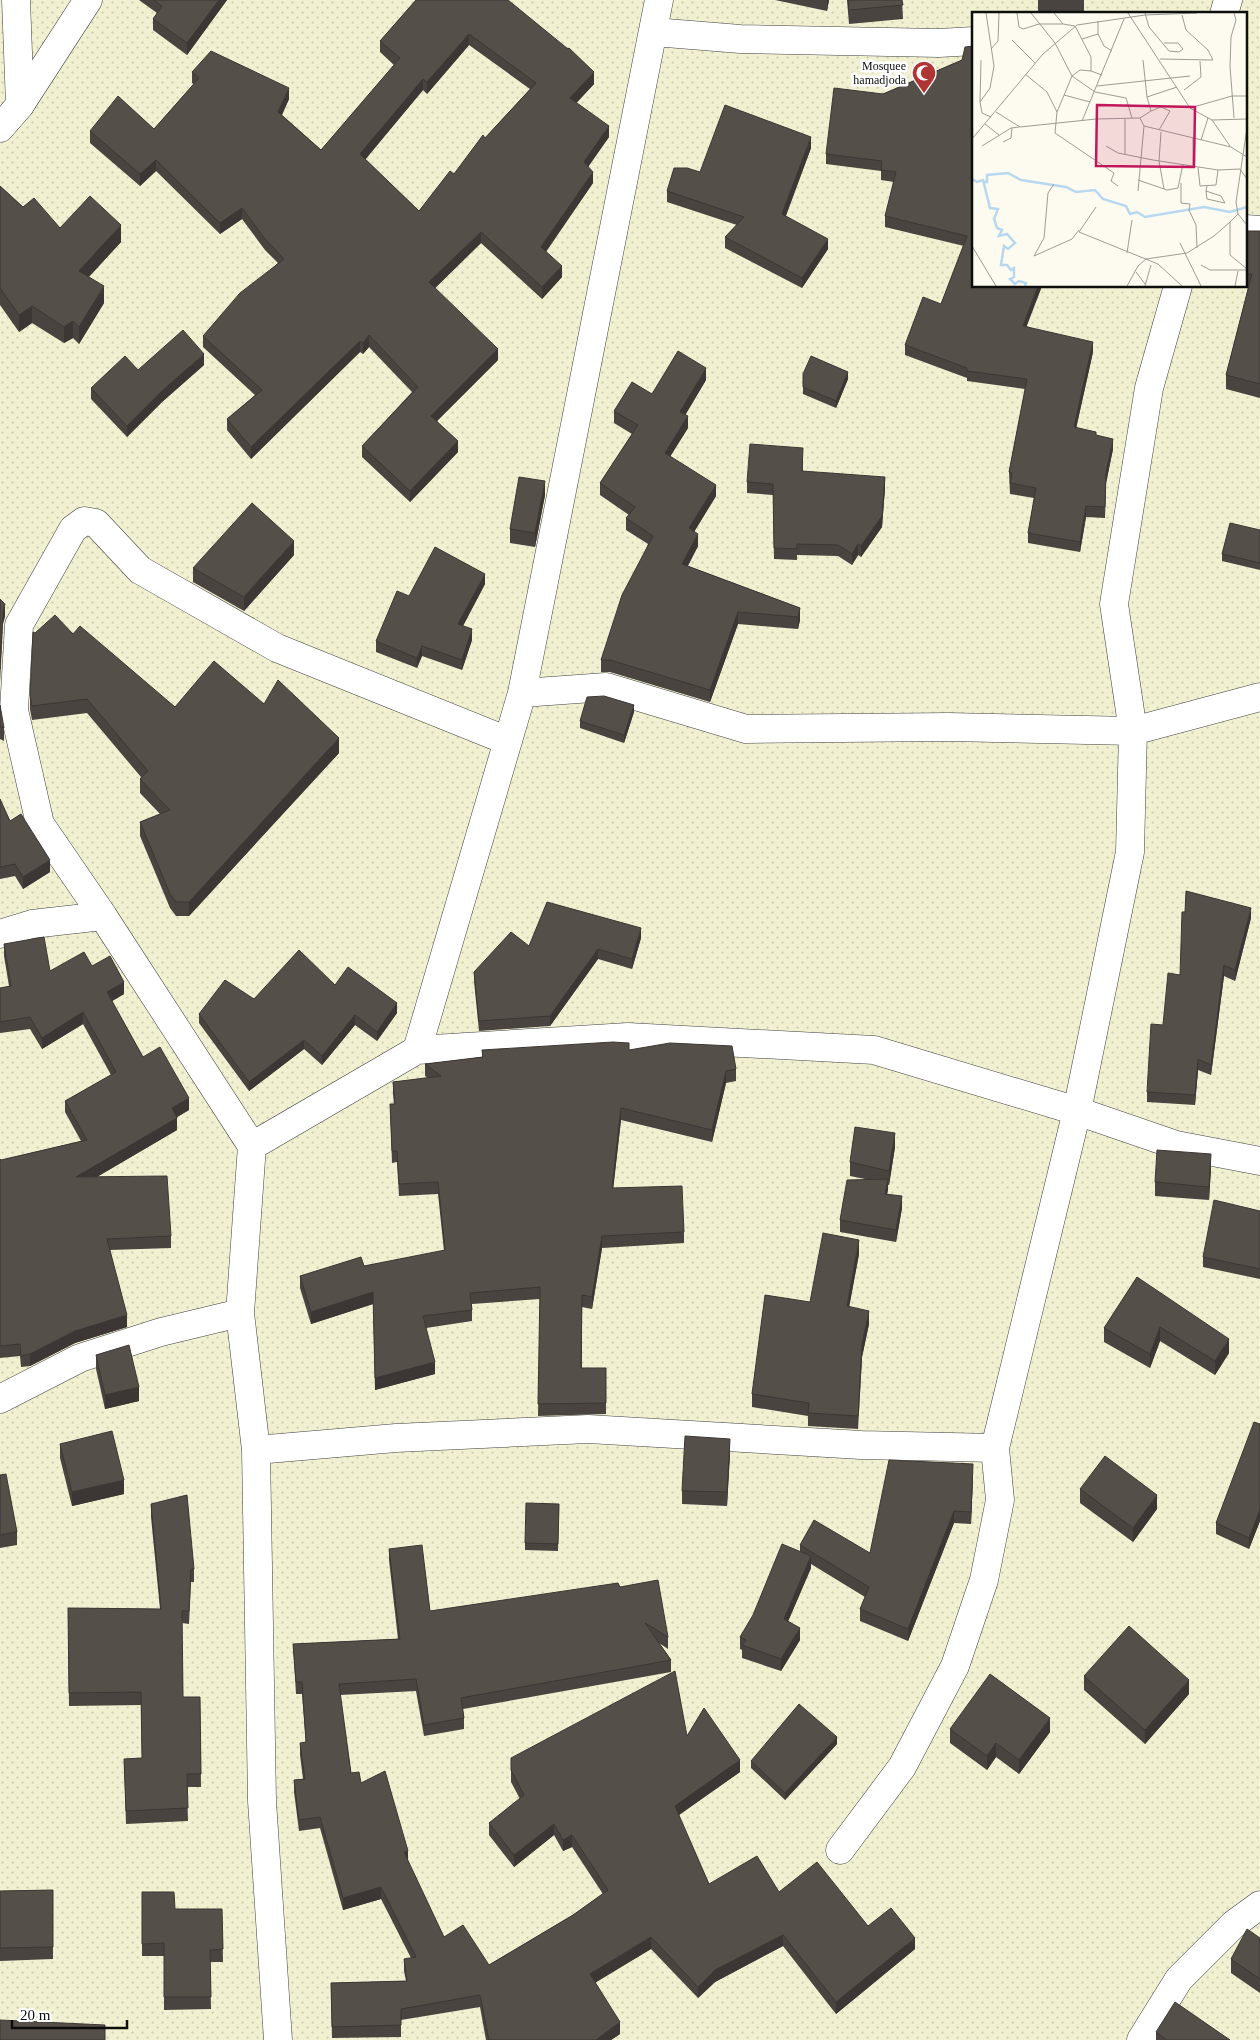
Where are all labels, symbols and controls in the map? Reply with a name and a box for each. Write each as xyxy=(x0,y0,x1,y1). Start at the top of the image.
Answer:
inset map xyxy=(972,12,1248,288)
place label: Mosquee hamadjoda xyxy=(853,59,907,87)
mosque icon: Mosquee hamadjoda xyxy=(911,60,937,94)
scale bar xyxy=(12,1998,128,2030)
text: 20 m xyxy=(20,2007,51,2023)

